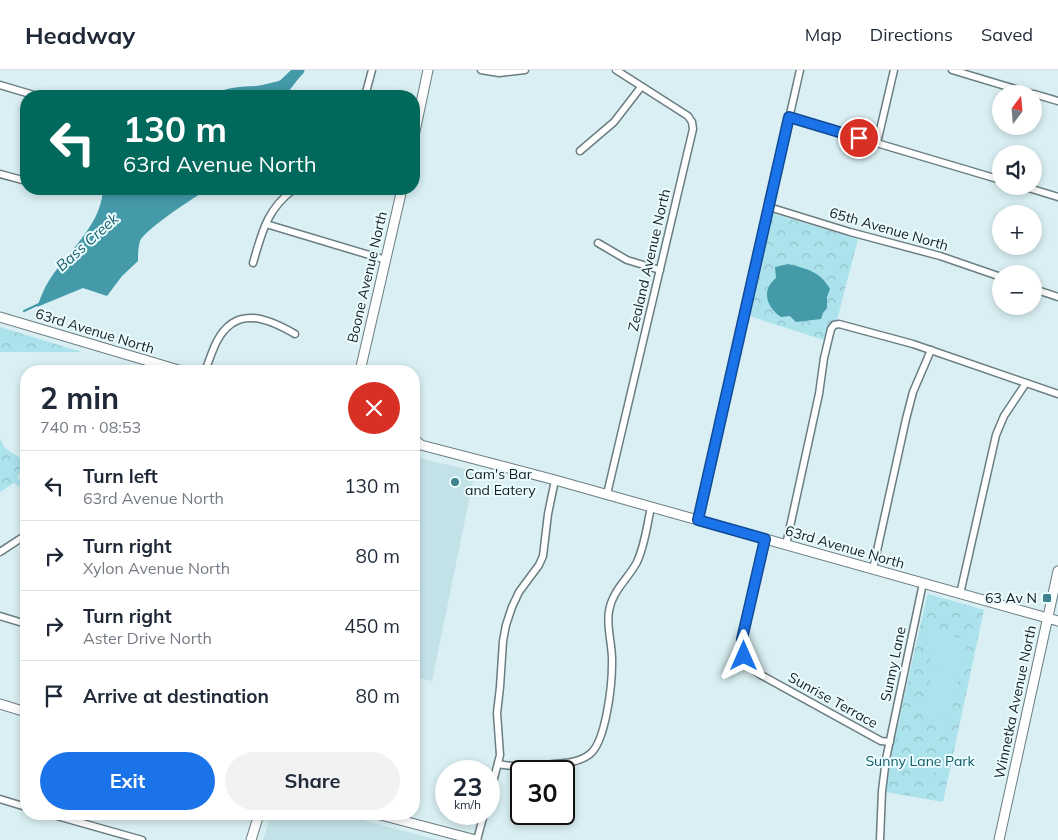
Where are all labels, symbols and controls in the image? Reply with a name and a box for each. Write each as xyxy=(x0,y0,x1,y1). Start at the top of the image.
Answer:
text: Headway xyxy=(25,20,135,50)
text: Map xyxy=(805,23,842,46)
text: Directions xyxy=(870,23,953,46)
text: Saved xyxy=(981,23,1033,46)
north arrow xyxy=(992,85,1042,135)
map controls xyxy=(992,85,1042,315)
text: 130 m xyxy=(123,107,227,151)
icon: left xyxy=(40,110,105,175)
pin xyxy=(838,117,880,159)
icon: arrive xyxy=(845,124,873,152)
button: sound xyxy=(992,145,1042,195)
text: 63rd Avenue North xyxy=(123,150,317,178)
street label: Zealand Avenue North xyxy=(624,187,674,333)
street label: 65th Avenue North xyxy=(827,203,951,255)
button: + xyxy=(992,205,1042,255)
water label: Bass Creek xyxy=(52,208,123,275)
street label: Boone Avenue North xyxy=(343,209,391,345)
button: − xyxy=(992,265,1042,315)
street label: 63rd Avenue North xyxy=(33,304,157,358)
text: 2 min xyxy=(40,379,119,417)
button: close xyxy=(348,382,400,434)
text: 740 m · 08:53 xyxy=(40,417,141,437)
text: Turn left xyxy=(83,464,158,488)
place label: Cam's Bar and Eatery xyxy=(465,465,536,499)
icon: left xyxy=(40,472,68,500)
text: 130 m xyxy=(344,474,400,498)
marker: Cam's Bar and Eatery xyxy=(449,476,461,488)
text: 63rd Avenue North xyxy=(83,488,224,508)
street label: 63rd Avenue North xyxy=(783,521,907,573)
text: Turn right xyxy=(83,534,172,558)
icon: right xyxy=(40,542,68,570)
text: 80 m xyxy=(356,544,400,568)
text: Xylon Avenue North xyxy=(83,558,230,578)
place label: 63 Av N xyxy=(985,589,1037,607)
marker: 63 Av N xyxy=(1041,592,1053,604)
text: Turn right xyxy=(83,604,172,628)
icon: right xyxy=(40,612,68,640)
text: 450 m xyxy=(344,614,400,638)
street label: Winnetka Avenue North xyxy=(990,624,1040,780)
street label: Sunny Lane xyxy=(876,625,910,703)
text: Aster Drive North xyxy=(83,628,212,648)
position arrow xyxy=(717,629,769,681)
street label: Sunrise Terrace xyxy=(785,668,881,732)
icon: arrive xyxy=(40,682,68,710)
text: Arrive at destination xyxy=(83,684,269,708)
text: 80 m xyxy=(356,684,400,708)
button: Exit xyxy=(40,752,215,810)
button: Share xyxy=(225,752,400,810)
park label: Sunny Lane Park xyxy=(865,752,975,770)
speed limit sign: 30 xyxy=(510,760,575,825)
text: 23 xyxy=(452,771,483,802)
text: km/h xyxy=(454,797,481,812)

